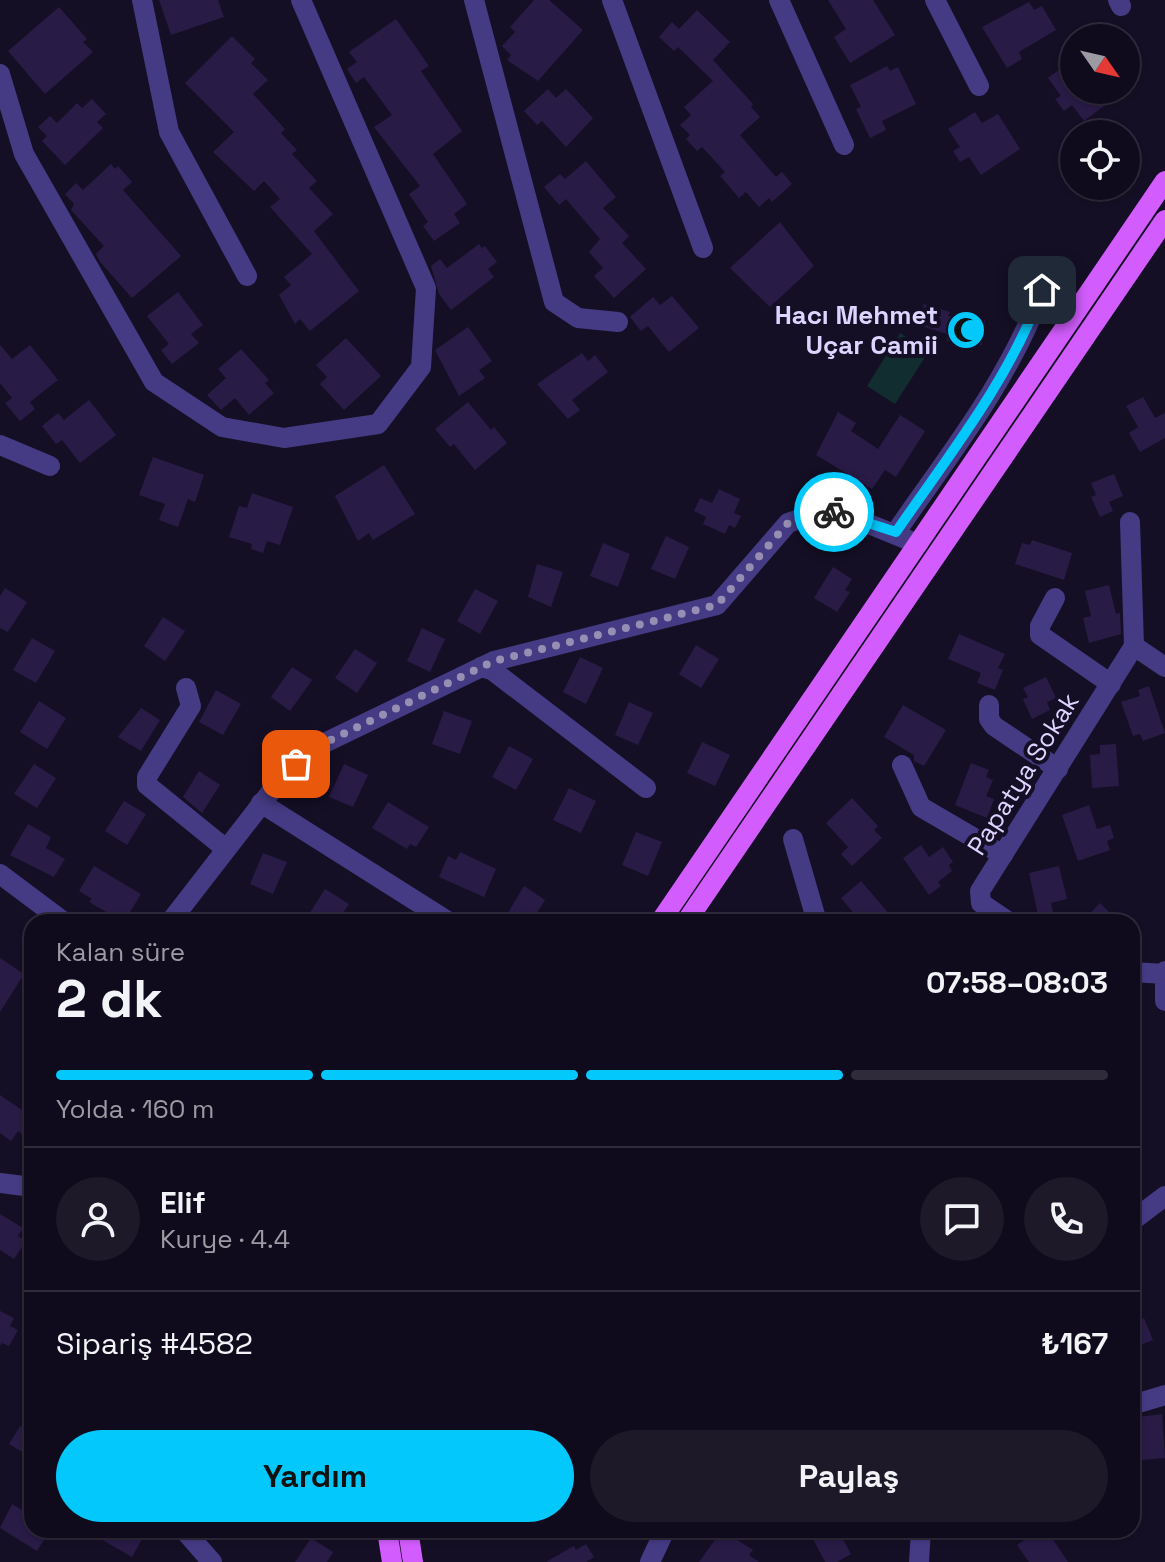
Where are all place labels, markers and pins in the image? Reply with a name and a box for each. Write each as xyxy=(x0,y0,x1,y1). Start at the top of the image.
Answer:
pin xyxy=(1008,256,1076,324)
place label: Hacı Mehmet Uçar Camii xyxy=(775,298,938,362)
mosque icon: Hacı Mehmet Uçar Camii xyxy=(945,309,987,351)
pin xyxy=(262,730,330,798)

